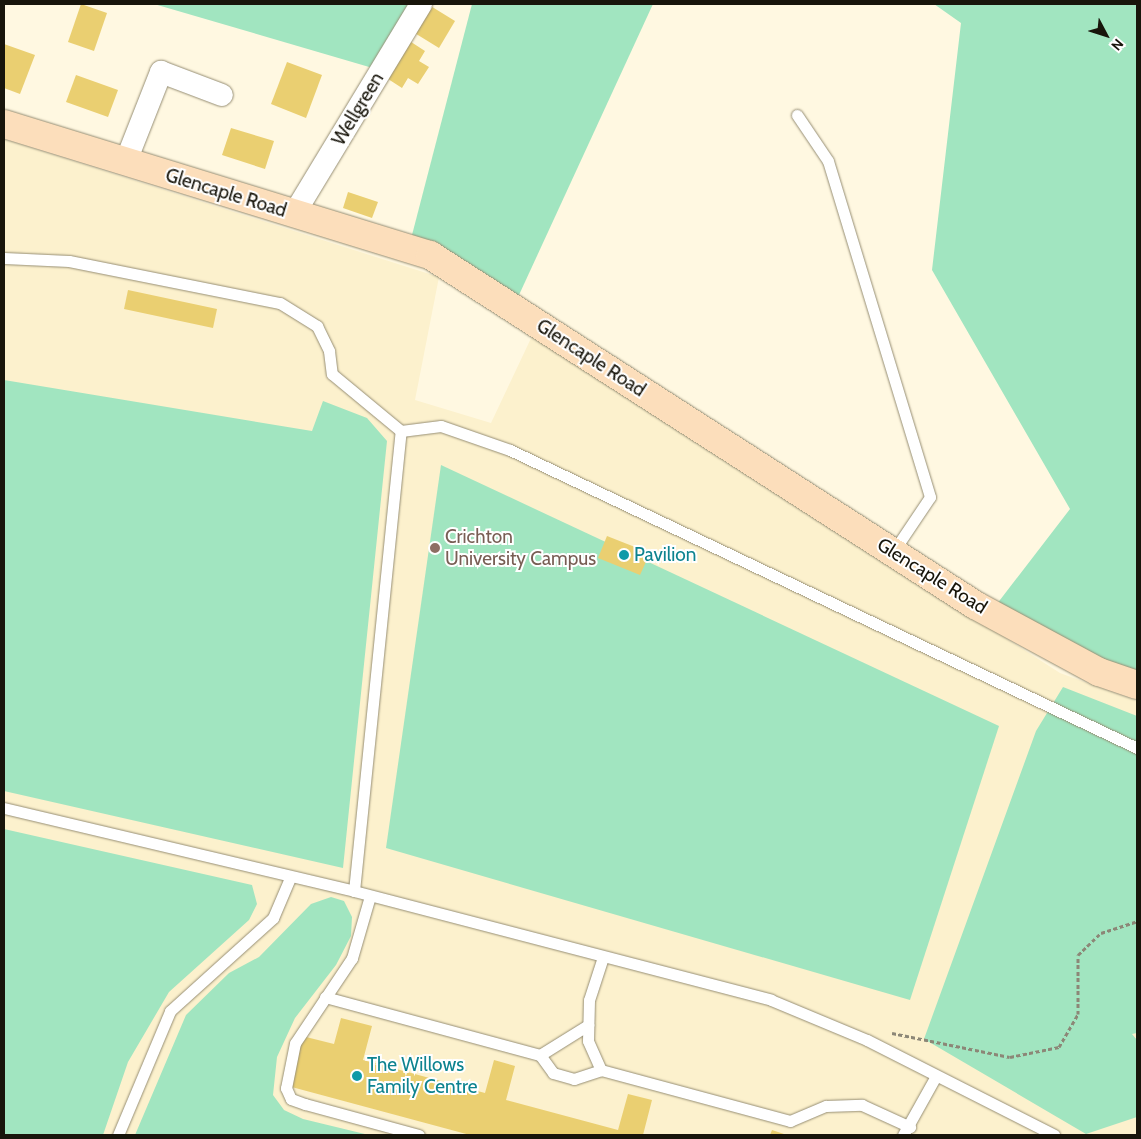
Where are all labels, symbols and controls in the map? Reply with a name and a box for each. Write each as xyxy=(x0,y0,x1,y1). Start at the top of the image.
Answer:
north arrow xyxy=(1081,10,1131,60)
text: N xyxy=(1107,35,1128,54)
street label: Wellgreen xyxy=(327,68,389,150)
street label: Glencaple Road xyxy=(163,164,289,222)
street label: Glencaple Road xyxy=(532,314,650,402)
place label: Crichton University Campus xyxy=(445,526,596,570)
street label: Glencaple Road xyxy=(873,533,991,619)
marker: Crichton University Campus xyxy=(429,542,441,554)
place label: Pavilion xyxy=(634,544,696,566)
marker: Pavilion xyxy=(618,549,630,561)
place label: The Willows Family Centre xyxy=(367,1054,477,1098)
marker: The Willows Family Centre xyxy=(351,1070,363,1082)

